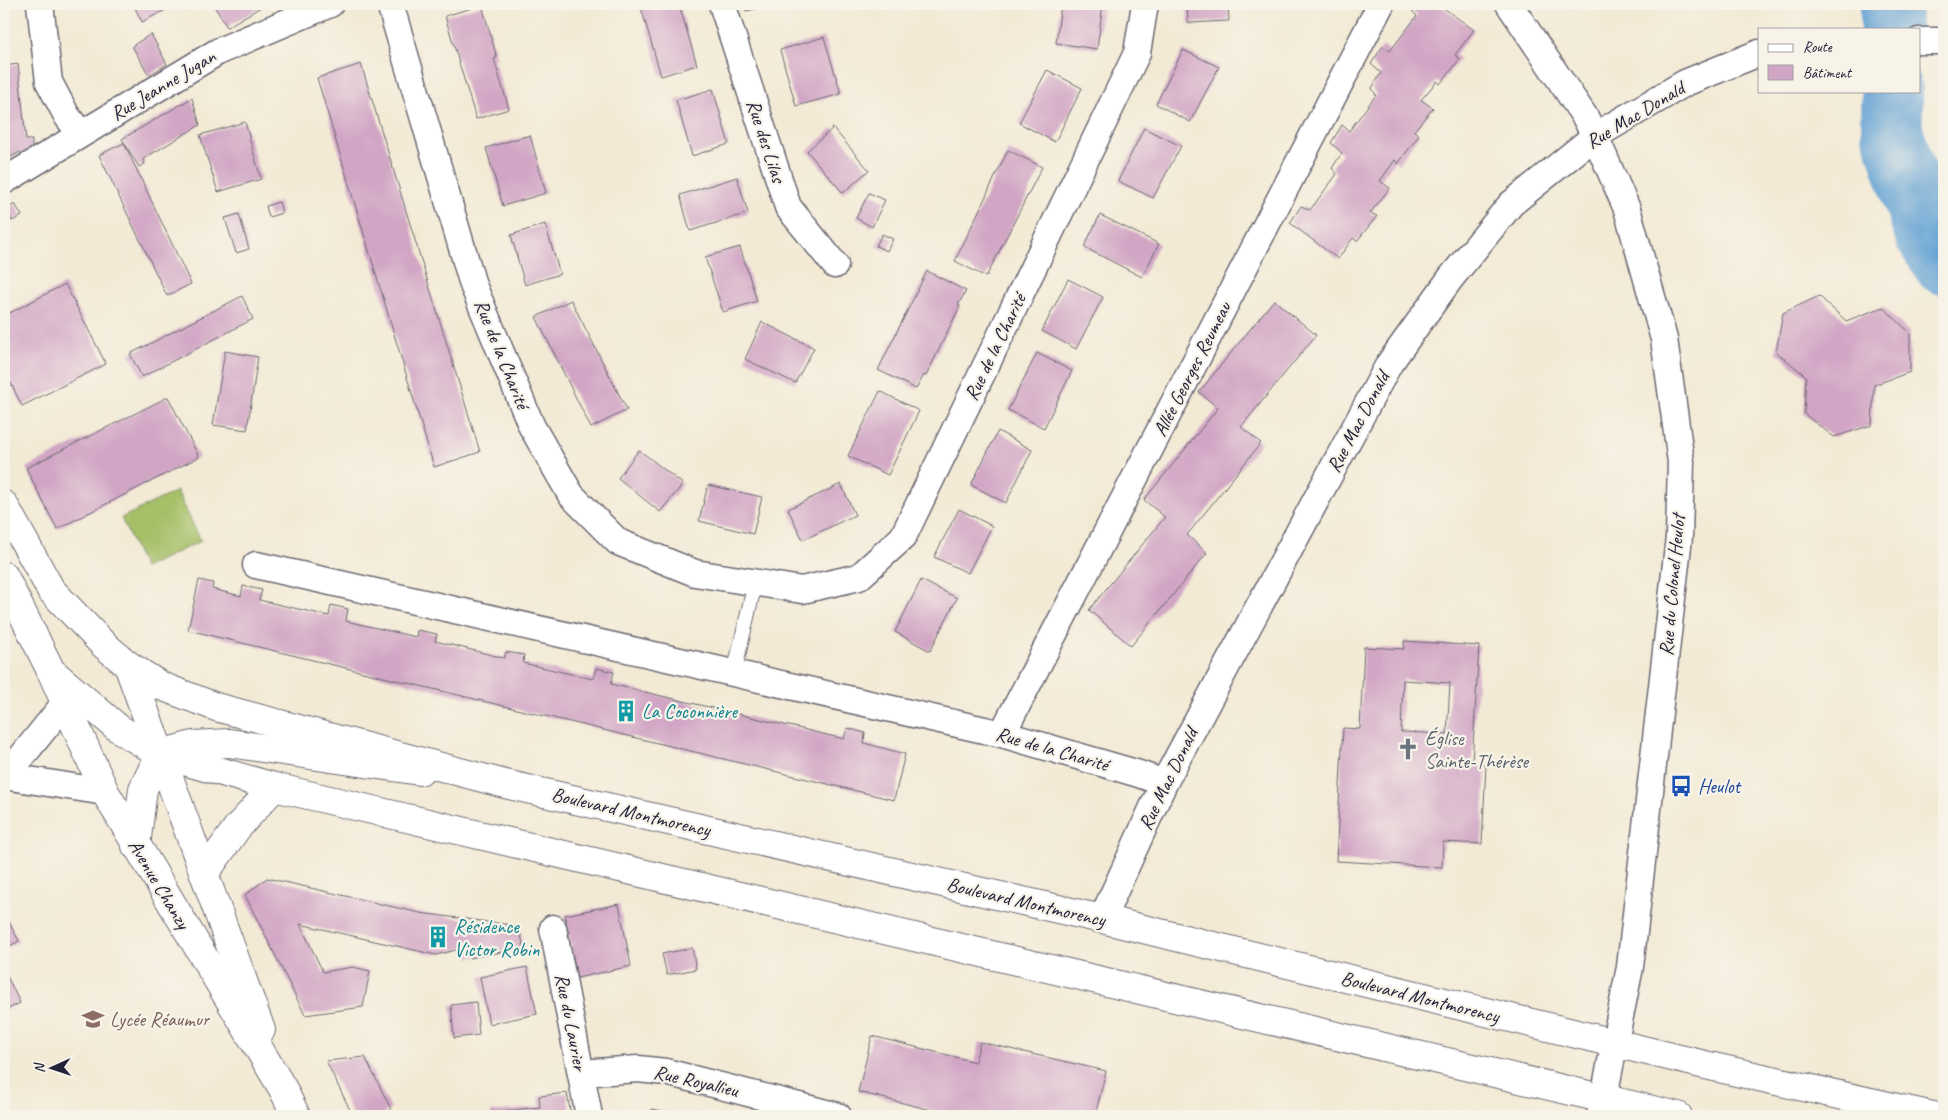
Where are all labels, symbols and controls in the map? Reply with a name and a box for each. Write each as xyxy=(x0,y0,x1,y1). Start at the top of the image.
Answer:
legend xyxy=(1758,28,1920,92)
text: Route xyxy=(1803,38,1833,57)
street label: Rue Jeanne Jugan xyxy=(106,43,221,126)
text: Bâtiment xyxy=(1803,64,1853,83)
street label: Rue Mac Donald xyxy=(1581,74,1691,154)
street label: Rue des Lilas xyxy=(741,96,792,188)
street label: Rue de la Charité xyxy=(958,286,1033,404)
street label: Rue de la Charité xyxy=(469,296,537,416)
street label: Allée Georges Reumeau xyxy=(1147,296,1237,441)
street label: Rue Mac Donald xyxy=(1321,365,1396,477)
street label: Rue du Colonel Heulot xyxy=(1653,510,1691,657)
building icon: La Coconnière xyxy=(613,698,639,724)
place label: La Coconnière xyxy=(642,699,738,724)
street label: Rue de la Charité xyxy=(993,721,1114,778)
street label: Rue Mac Donald xyxy=(1133,721,1205,834)
place label: Église Sainte-Thérèse xyxy=(1425,726,1529,774)
church icon: Église Sainte-Thérèse xyxy=(1395,736,1421,762)
bus stop icon: Heulot xyxy=(1668,773,1694,799)
place label: Heulot xyxy=(1698,774,1743,799)
street label: Boulevard Montmorency xyxy=(549,782,714,843)
street label: Avenue Chanzy xyxy=(122,835,197,935)
street label: Boulevard Montmorency xyxy=(944,872,1109,933)
place label: Résidence Victor Robin xyxy=(454,914,540,962)
building icon: Résidence Victor Robin xyxy=(425,924,451,950)
street label: Boulevard Montmorency xyxy=(1338,965,1503,1029)
street label: Rue du Laurier xyxy=(549,971,593,1074)
school or university icon: Lycée Réaumur xyxy=(80,1006,106,1032)
place label: Lycée Réaumur xyxy=(110,1007,211,1032)
north arrow xyxy=(28,1042,78,1092)
street label: Rue Royallieu xyxy=(651,1059,742,1103)
text: N xyxy=(31,1062,48,1073)

